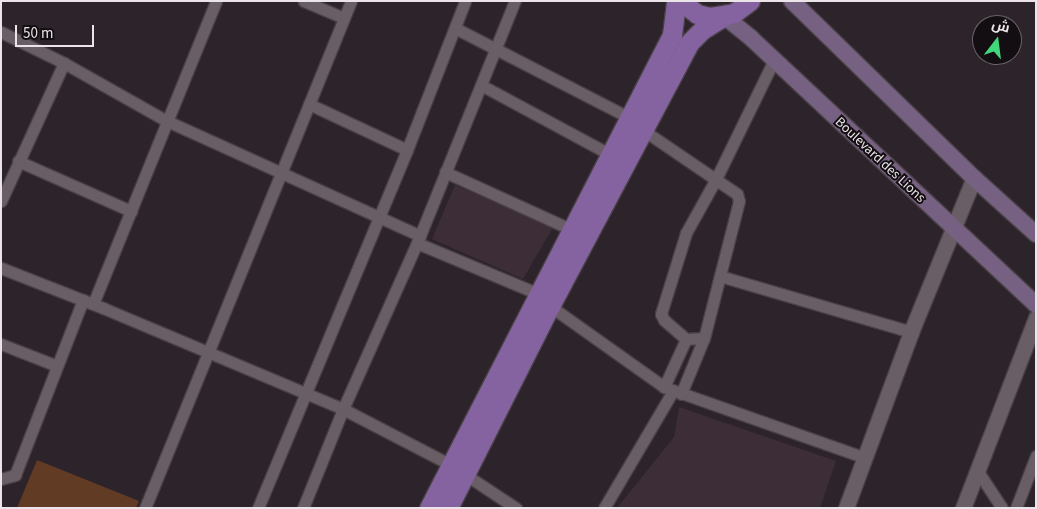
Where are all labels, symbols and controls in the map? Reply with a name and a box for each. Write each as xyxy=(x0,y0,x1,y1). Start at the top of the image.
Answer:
text: ش xyxy=(989,14,1012,38)
scale bar xyxy=(18,15,96,47)
north arrow xyxy=(972,15,1022,65)
text: 50 m xyxy=(23,23,53,44)
street label: Boulevard des Lions xyxy=(831,114,929,206)

